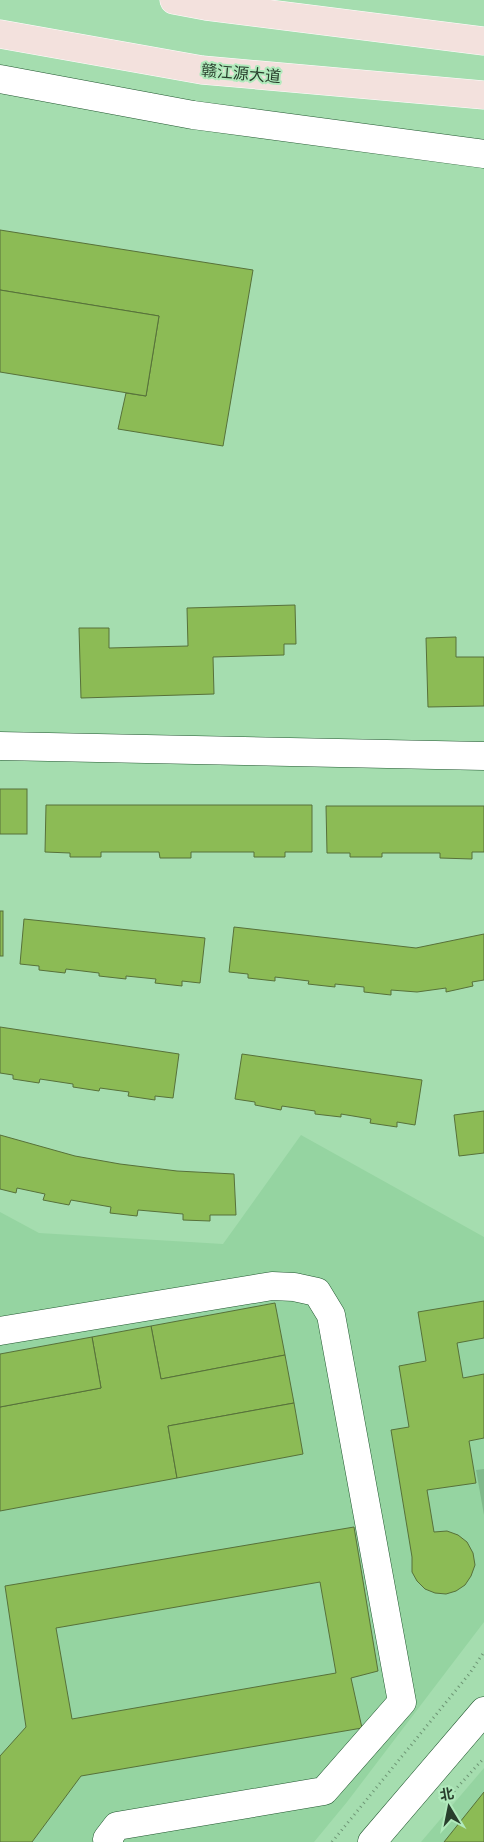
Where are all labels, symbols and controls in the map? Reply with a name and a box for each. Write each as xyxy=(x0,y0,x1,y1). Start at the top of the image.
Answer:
street label: 赣江源大道 xyxy=(200,59,282,87)
north arrow xyxy=(424,1782,474,1832)
text: 北 xyxy=(438,1783,455,1804)

